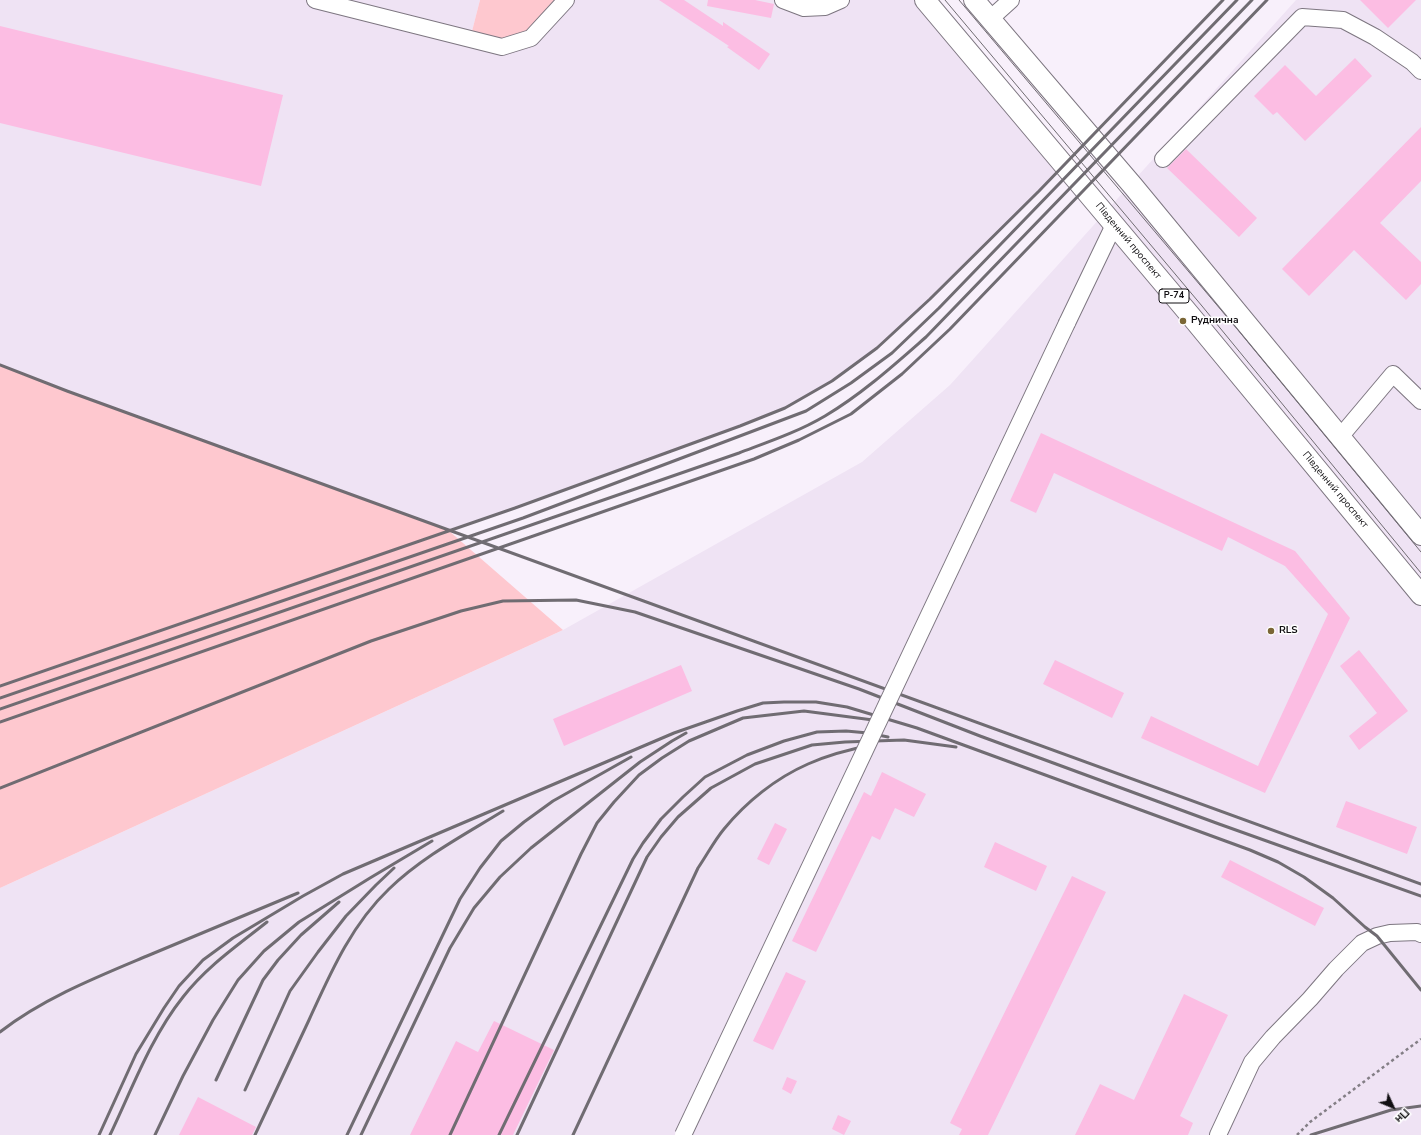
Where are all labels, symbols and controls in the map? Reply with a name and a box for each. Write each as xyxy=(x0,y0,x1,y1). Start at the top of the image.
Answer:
street label: Південний проспект xyxy=(1093,200,1163,282)
road number: Р-74 xyxy=(1159,289,1189,303)
place label: Руднична xyxy=(1191,315,1239,327)
marker: Руднична xyxy=(1178,316,1188,326)
street label: Південний проспект xyxy=(1300,449,1370,531)
place label: RLS xyxy=(1279,625,1298,637)
marker: RLS xyxy=(1266,626,1276,636)
north arrow xyxy=(1373,1087,1413,1127)
text: Пн xyxy=(1391,1105,1413,1126)

